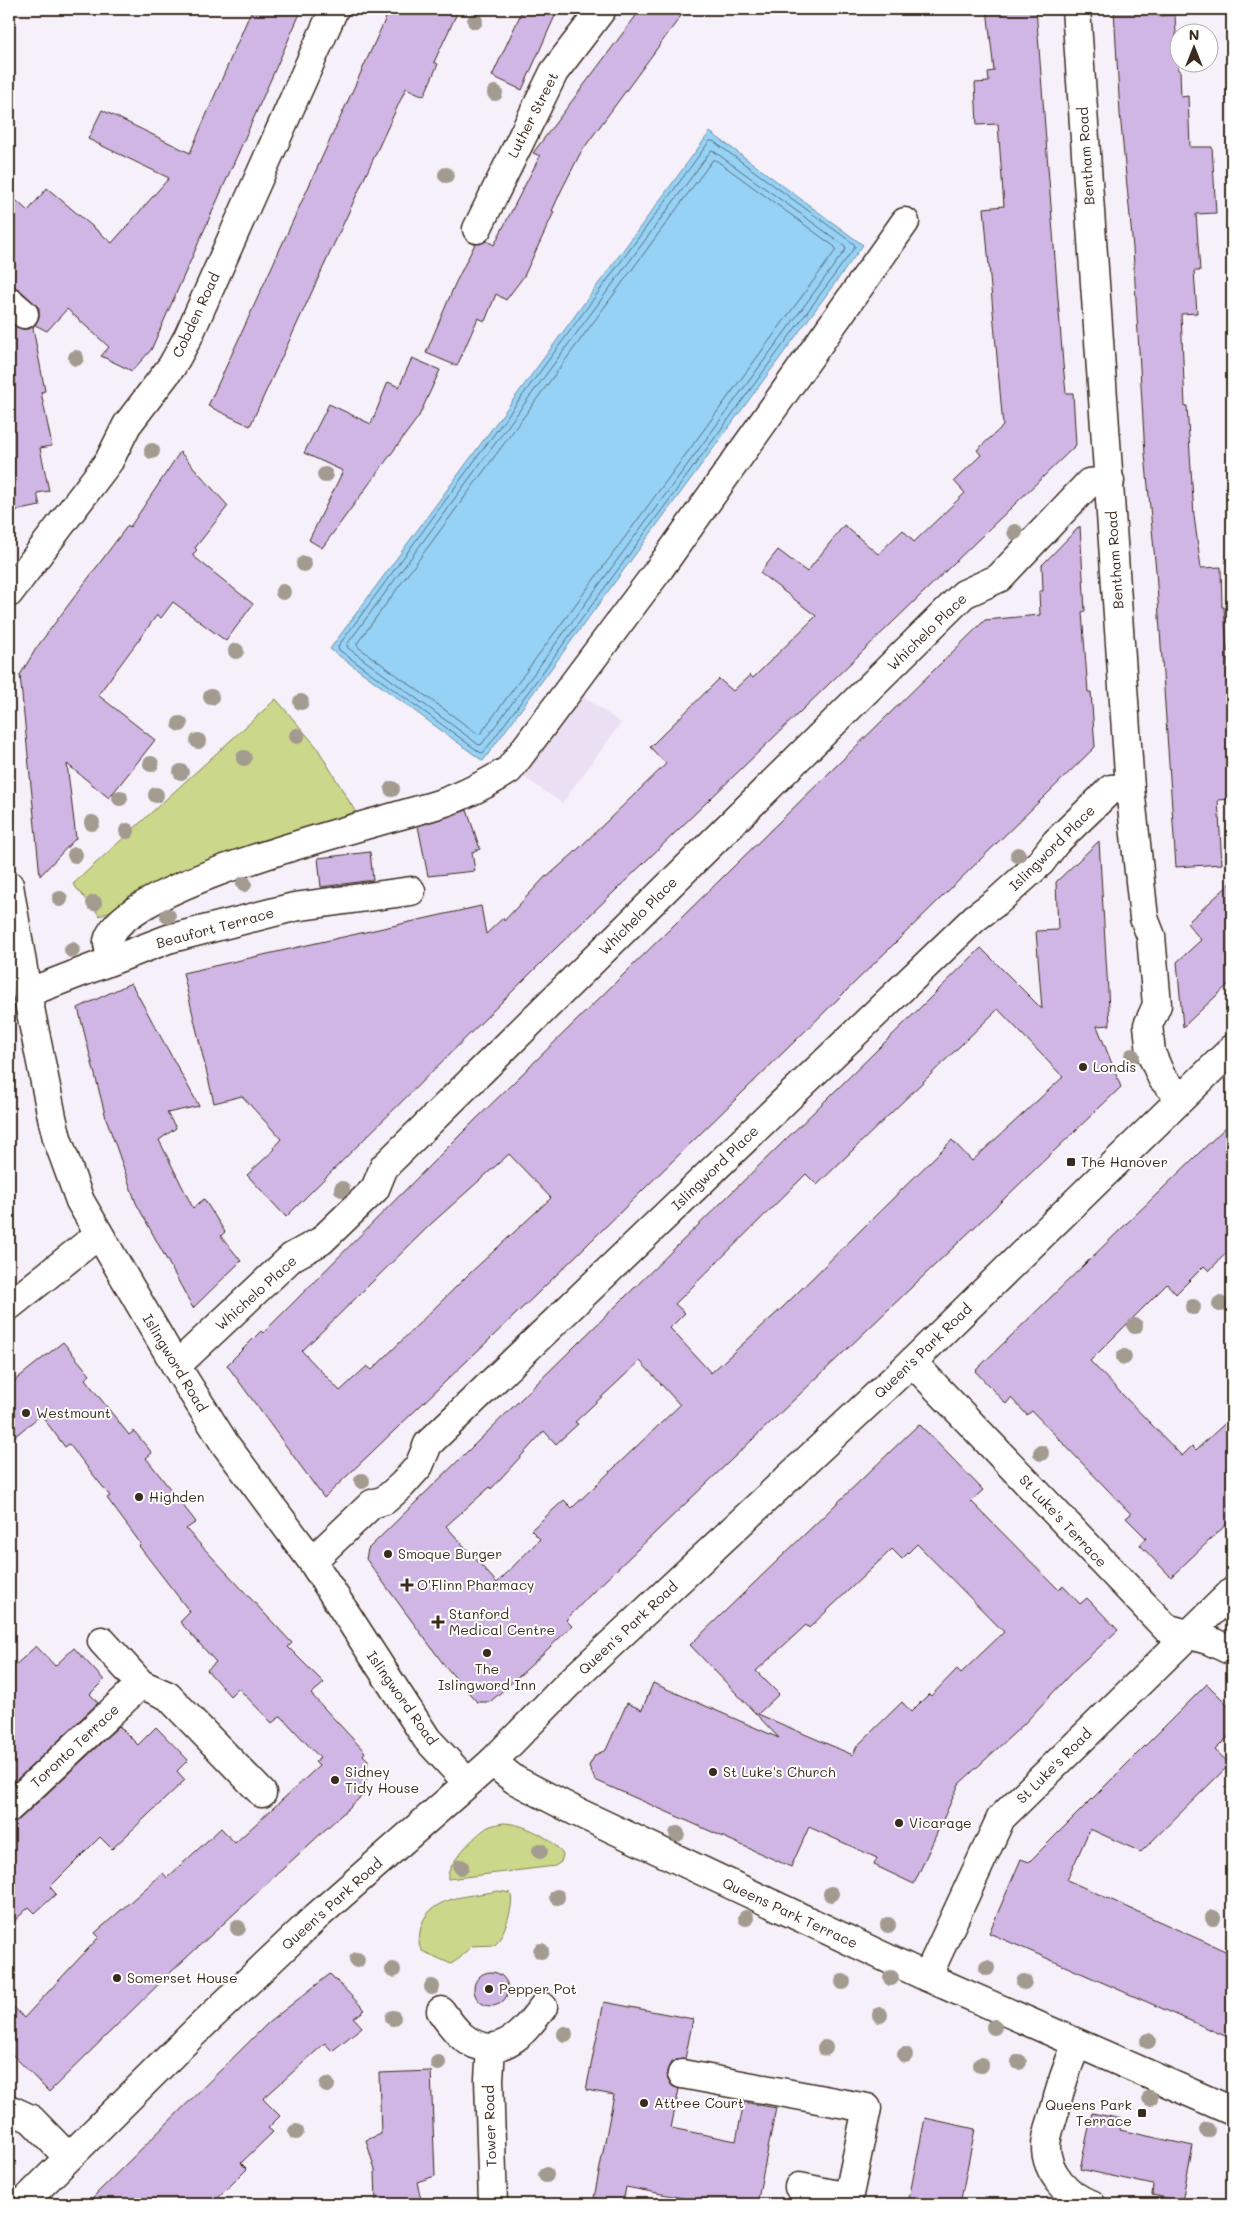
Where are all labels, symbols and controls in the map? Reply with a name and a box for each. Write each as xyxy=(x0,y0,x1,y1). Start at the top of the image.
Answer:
north arrow xyxy=(1168,22,1218,72)
text: N xyxy=(1189,25,1199,44)
street label: Luther Street xyxy=(503,69,562,161)
street label: Bentham Road xyxy=(1073,106,1098,206)
street label: Cobden Road xyxy=(168,269,224,360)
street label: Bentham Road xyxy=(1102,510,1127,610)
street label: Whichelo Place xyxy=(883,589,970,674)
street label: Islingword Place xyxy=(1005,801,1099,895)
street label: Whichelo Place xyxy=(594,872,681,959)
street label: Beaufort Terrace xyxy=(154,903,276,952)
place label: Londis xyxy=(1093,1057,1136,1076)
marker: Londis xyxy=(1077,1061,1089,1073)
street label: Islingword Place xyxy=(667,1121,762,1214)
place label: The Hanover xyxy=(1081,1152,1168,1171)
marker: The Hanover xyxy=(1065,1156,1077,1168)
street label: Whichelo Place xyxy=(211,1251,300,1334)
street label: Queen's Park Road xyxy=(870,1299,976,1402)
street label: Islingword Road xyxy=(139,1310,212,1415)
place label: Westmount xyxy=(36,1403,111,1422)
marker: Westmount xyxy=(20,1407,32,1419)
street label: St Luke's Terrace xyxy=(1015,1470,1111,1571)
place label: Highden xyxy=(149,1487,205,1506)
marker: Highden xyxy=(133,1491,145,1503)
place label: Smoque Burger xyxy=(398,1544,502,1563)
marker: Smoque Burger xyxy=(382,1548,394,1560)
place label: O'Flinn Pharmacy xyxy=(417,1575,534,1594)
street label: Queen's Park Road xyxy=(574,1577,681,1679)
marker: O'Flinn Pharmacy xyxy=(401,1579,413,1591)
place label: Stanford Medical Centre xyxy=(449,1604,555,1639)
marker: Stanford Medical Centre xyxy=(431,1615,445,1629)
street label: Islingword Road xyxy=(363,1647,442,1749)
marker: The Islingword Inn xyxy=(481,1647,493,1659)
place label: The Islingword Inn xyxy=(438,1659,536,1694)
street label: Toronto Terrace xyxy=(26,1700,123,1792)
street label: St Luke's Road xyxy=(1012,1724,1095,1807)
place label: Sidney Tidy House xyxy=(345,1762,419,1797)
place label: St Luke's Church xyxy=(723,1762,836,1781)
marker: St Luke's Church xyxy=(707,1766,719,1778)
marker: Sidney Tidy House xyxy=(329,1774,341,1786)
place label: Vicarage xyxy=(909,1813,972,1832)
marker: Vicarage xyxy=(893,1817,905,1829)
street label: Queen's Park Road xyxy=(277,1853,386,1954)
street label: Queens Park Terrace xyxy=(719,1873,861,1952)
place label: Somerset House xyxy=(127,1968,238,1987)
marker: Somerset House xyxy=(111,1972,123,1984)
place label: Pepper Pot xyxy=(499,1979,577,1998)
marker: Pepper Pot xyxy=(483,1983,495,1995)
street label: Tower Road xyxy=(479,2085,500,2167)
place label: Attree Court xyxy=(654,2093,744,2112)
place label: Queens Park Terrace xyxy=(1045,2095,1132,2130)
marker: Attree Court xyxy=(638,2097,650,2109)
marker: Queens Park Terrace xyxy=(1136,2107,1148,2119)

